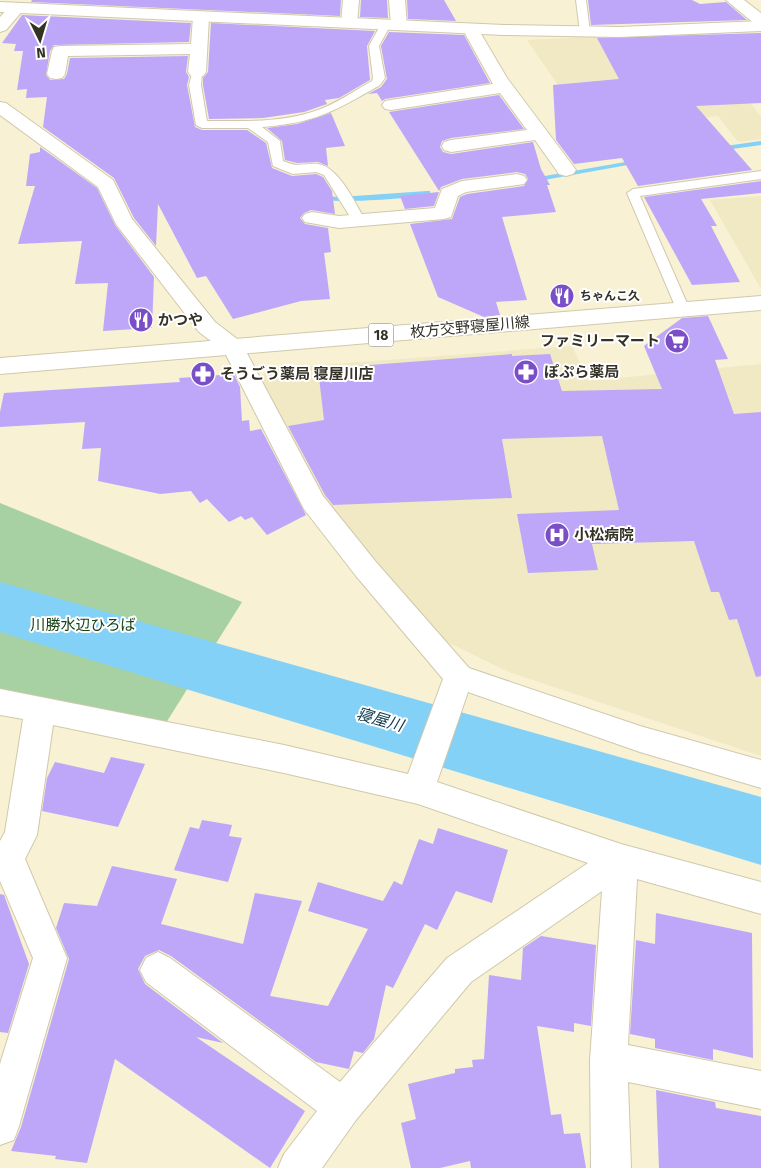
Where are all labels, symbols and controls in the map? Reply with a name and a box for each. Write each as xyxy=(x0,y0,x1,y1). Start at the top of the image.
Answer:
north arrow xyxy=(15,15,65,65)
text: N xyxy=(36,44,46,61)
restaurant icon: ちゃんこ久 xyxy=(549,283,575,309)
place label: ちゃんこ久 xyxy=(580,289,640,303)
restaurant icon: かつや xyxy=(128,307,154,333)
place label: かつや xyxy=(158,311,203,329)
street label: 枚方交野寝屋川線 xyxy=(409,313,531,341)
road number: 18 xyxy=(368,324,394,346)
supermarket icon: ファミリーマート xyxy=(664,328,690,354)
place label: ファミリーマート xyxy=(540,332,660,350)
pharmacy icon: ぽぷら薬局 xyxy=(513,359,539,385)
pharmacy icon: そうごう薬局 寝屋川店 xyxy=(190,361,216,387)
place label: ぽぷら薬局 xyxy=(544,363,619,381)
place label: そうごう薬局 寝屋川店 xyxy=(220,365,374,383)
hospital icon: 小松病院 xyxy=(544,522,570,548)
place label: 小松病院 xyxy=(574,526,634,544)
park label: 川勝水辺ひろば xyxy=(30,616,136,634)
water label: 寝屋川 xyxy=(354,704,407,736)

